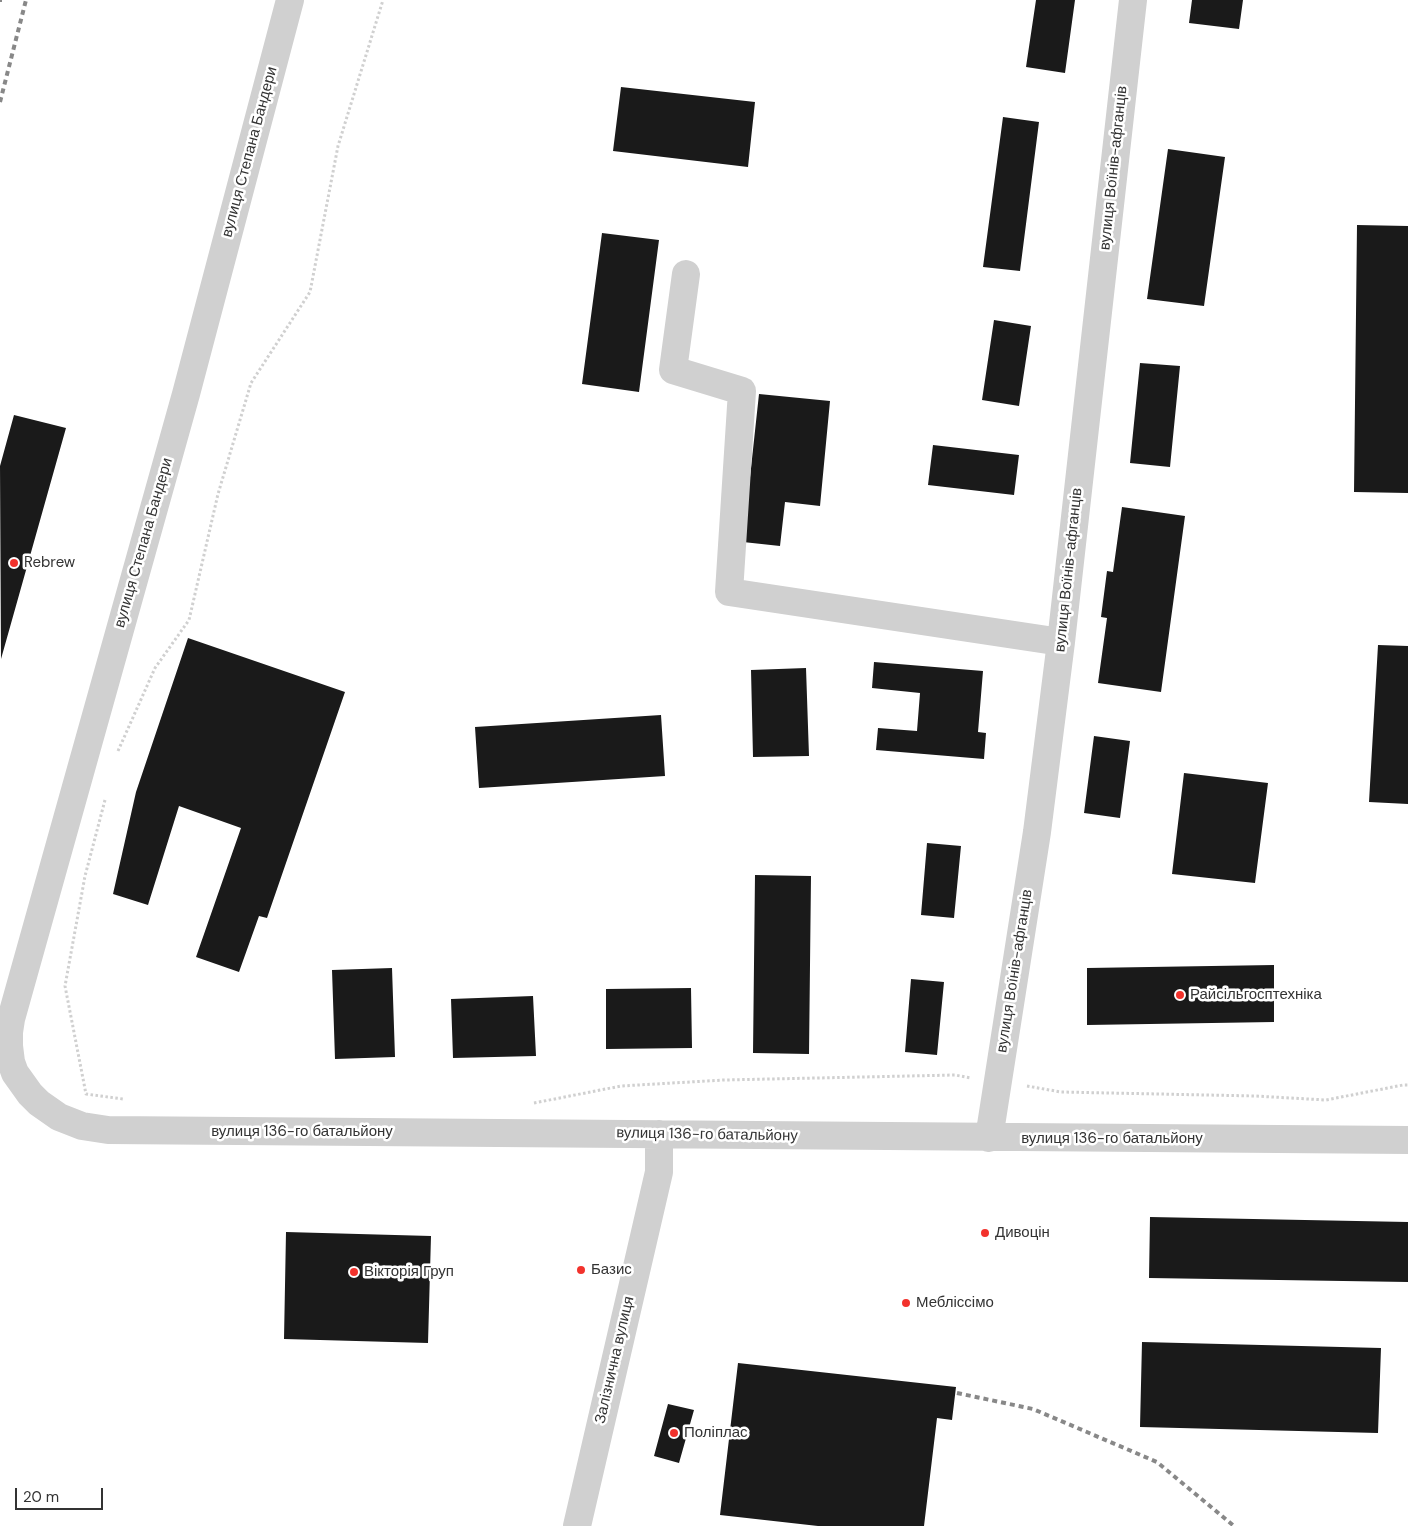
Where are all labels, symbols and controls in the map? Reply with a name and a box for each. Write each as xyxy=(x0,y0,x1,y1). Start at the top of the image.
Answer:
street label: вулиця Степана Бандери xyxy=(219,65,281,239)
street label: вулиця Воїнів-афганців xyxy=(1096,85,1132,251)
street label: вулиця Степана Бандери xyxy=(111,456,177,630)
street label: вулиця Воїнів-афганців xyxy=(1051,487,1087,653)
place label: Rebrew xyxy=(24,554,75,572)
marker: Rebrew xyxy=(8,557,20,569)
street label: вулиця Воїнів-афганців xyxy=(993,888,1037,1054)
place label: Райсільгосптехніка xyxy=(1190,986,1322,1004)
marker: Райсільгосптехніка xyxy=(1174,989,1186,1001)
street label: вулиця 136-го батальйону xyxy=(211,1123,393,1141)
street label: вулиця 136-го батальйону xyxy=(616,1124,798,1146)
street label: вулиця 136-го батальйону xyxy=(1021,1130,1203,1148)
place label: Дивоцін xyxy=(995,1224,1050,1242)
marker: Дивоцін xyxy=(979,1227,991,1239)
place label: Базис xyxy=(591,1261,632,1279)
place label: Вікторія Груп xyxy=(364,1263,454,1281)
marker: Базис xyxy=(575,1264,587,1276)
marker: Вікторія Груп xyxy=(348,1266,360,1278)
place label: Мебліссімо xyxy=(916,1294,994,1312)
street label: Залізнична вулиця xyxy=(592,1295,638,1425)
marker: Мебліссімо xyxy=(900,1297,912,1309)
place label: Поліплас xyxy=(684,1424,748,1442)
marker: Поліплас xyxy=(668,1427,680,1439)
scale bar xyxy=(18,1478,105,1510)
text: 20 m xyxy=(23,1487,59,1507)

